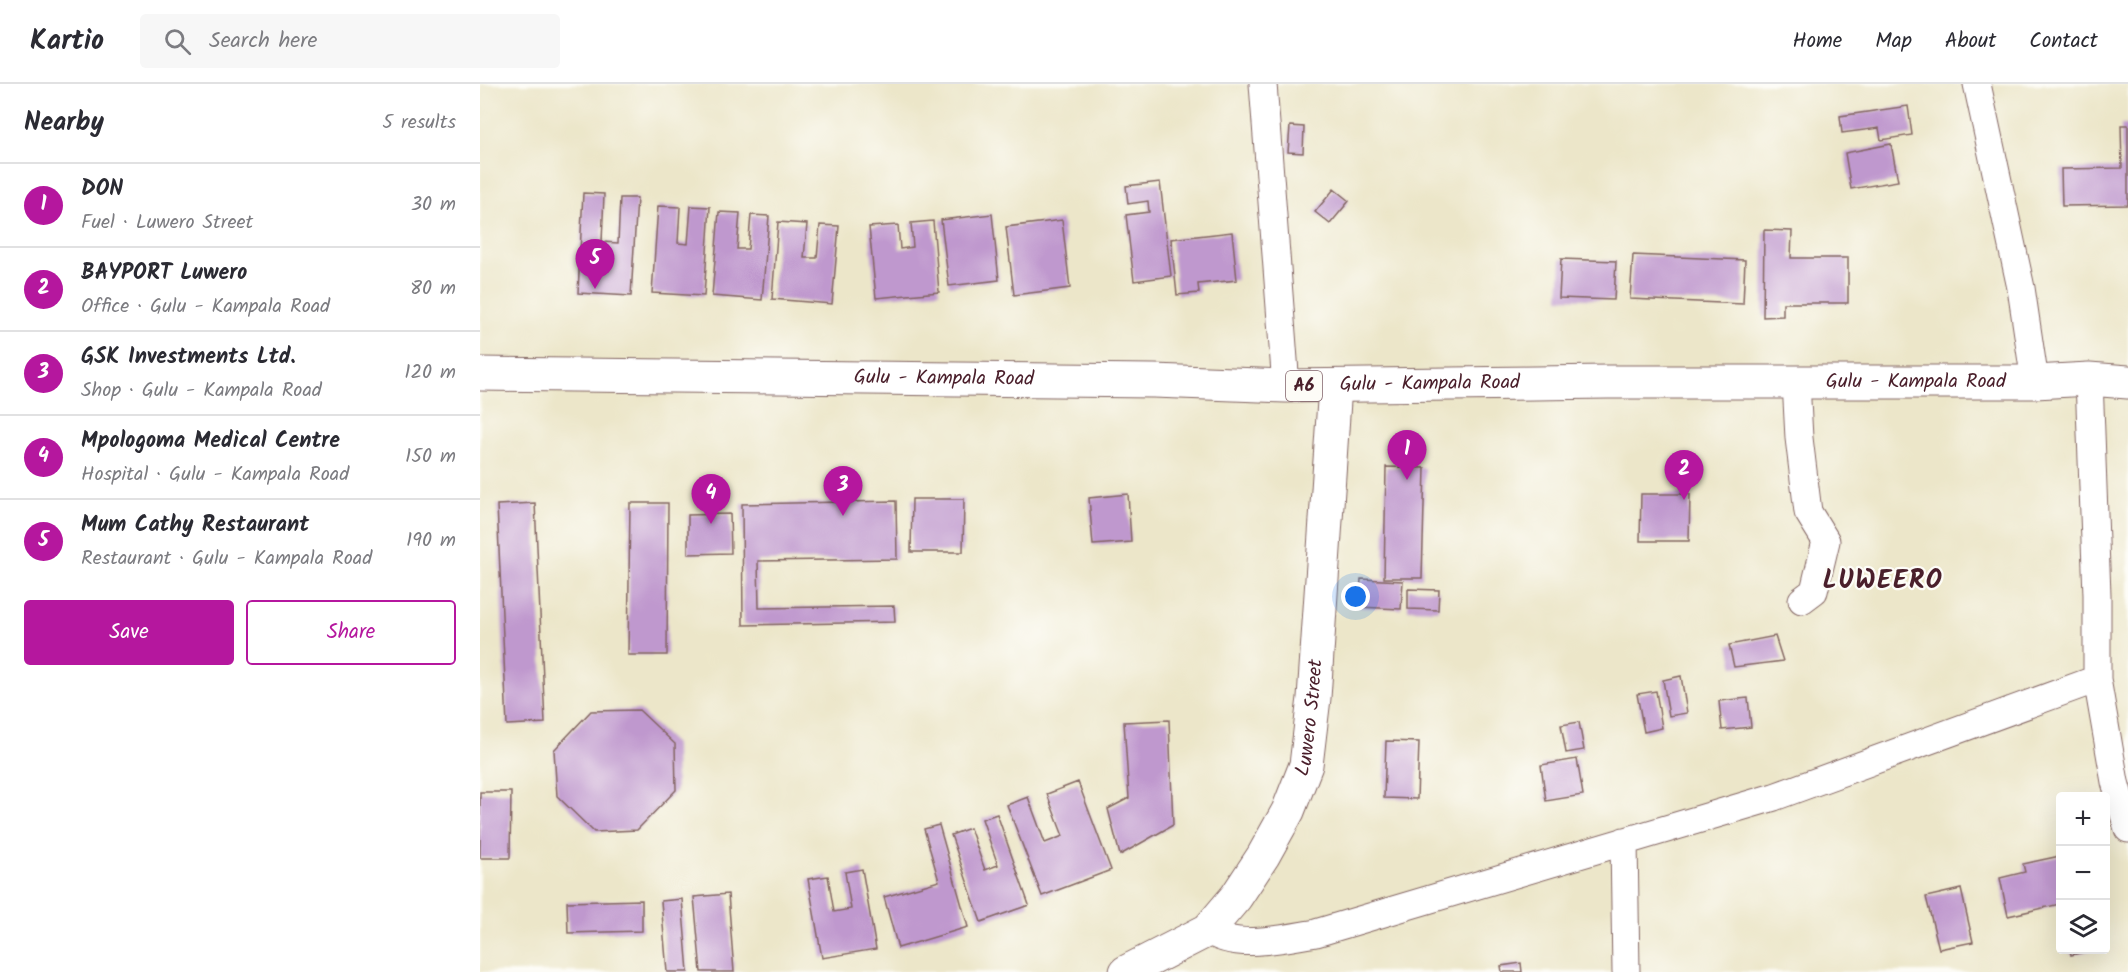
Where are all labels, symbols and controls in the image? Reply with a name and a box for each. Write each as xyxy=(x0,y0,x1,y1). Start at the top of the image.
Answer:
search box xyxy=(140,14,560,68)
text: Kartio xyxy=(30,19,104,64)
text: Search here xyxy=(209,24,317,59)
icon: search xyxy=(161,25,194,58)
text: Home xyxy=(1793,25,1842,58)
text: Map xyxy=(1875,25,1912,58)
text: About xyxy=(1945,25,1996,58)
text: Contact xyxy=(2029,25,2098,58)
text: Nearby xyxy=(24,102,104,144)
text: 5 results xyxy=(382,107,456,139)
text: DON xyxy=(81,172,123,207)
text: 1 xyxy=(40,189,47,221)
text: 30 m xyxy=(411,189,456,221)
text: Fuel · Luwero Street xyxy=(81,207,253,239)
pin: 5 xyxy=(576,240,614,289)
text: BAYPORT Luwero xyxy=(81,256,247,291)
text: 2 xyxy=(38,273,49,305)
text: 80 m xyxy=(410,273,456,305)
text: Office · Gulu - Kampala Road xyxy=(81,291,330,323)
text: GSK Investments Ltd. xyxy=(81,340,296,375)
text: 3 xyxy=(38,357,49,389)
text: 120 m xyxy=(404,357,456,389)
street label: Gulu - Kampala Road xyxy=(854,362,1035,396)
street label: Gulu - Kampala Road xyxy=(1826,366,2007,398)
street label: Gulu - Kampala Road xyxy=(1340,367,1521,401)
road number: A6 xyxy=(1286,371,1322,401)
text: Shop · Gulu - Kampala Road xyxy=(81,375,322,407)
text: Mpologoma Medical Centre xyxy=(81,424,340,459)
pin: 1 xyxy=(1388,430,1426,480)
text: 4 xyxy=(38,441,49,473)
text: 150 m xyxy=(405,441,456,473)
pin: 2 xyxy=(1664,450,1704,500)
text: Hospital · Gulu - Kampala Road xyxy=(81,459,349,491)
pin: 3 xyxy=(824,466,862,516)
pin: 4 xyxy=(692,474,730,524)
text: Mum Cathy Restaurant xyxy=(81,508,309,543)
text: 5 xyxy=(38,525,49,557)
text: 190 m xyxy=(406,525,456,557)
text: Restaurant · Gulu - Kampala Road xyxy=(81,543,372,575)
district label: LUWEERO xyxy=(1823,560,1943,602)
your location xyxy=(1341,582,1370,611)
button: Save xyxy=(24,600,234,665)
button: Share xyxy=(246,600,456,665)
street label: Luwero Street xyxy=(1287,658,1333,781)
map controls xyxy=(2056,792,2110,954)
button: + xyxy=(2056,792,2110,846)
button: − xyxy=(2056,846,2110,900)
button: layers xyxy=(2056,900,2110,954)

